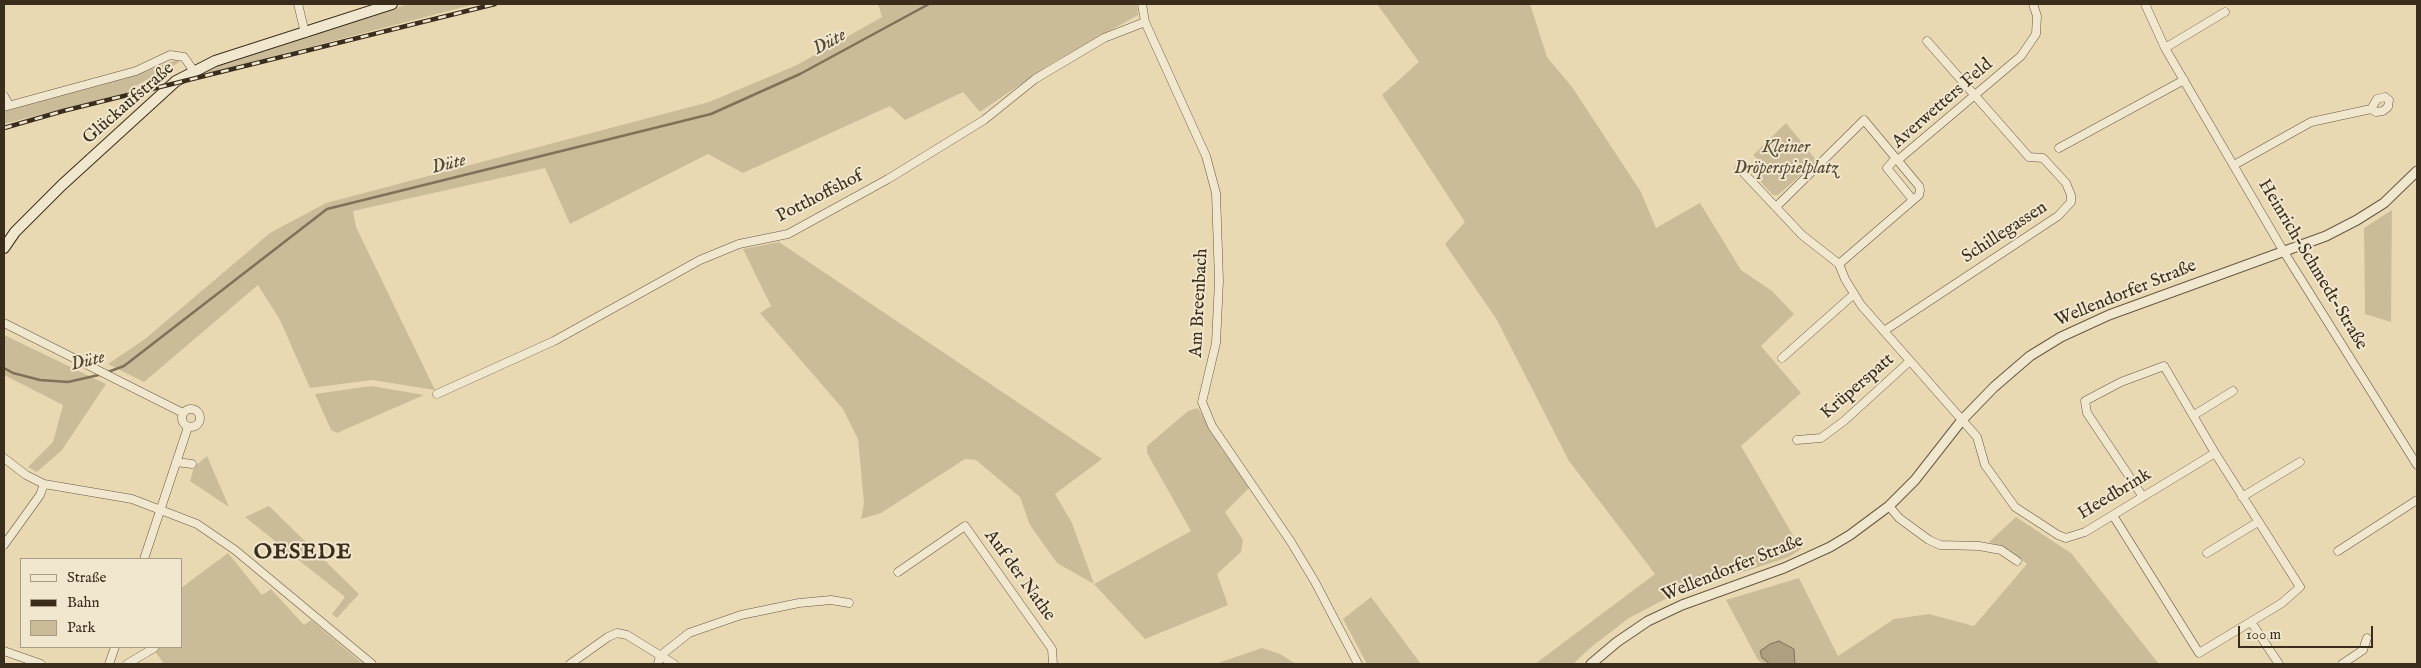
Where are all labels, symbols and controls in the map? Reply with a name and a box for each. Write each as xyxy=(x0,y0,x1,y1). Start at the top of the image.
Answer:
water label: Düte xyxy=(809,25,851,61)
street label: Averwetters Feld xyxy=(1888,54,1998,154)
street label: Glückaufstraße xyxy=(79,58,179,150)
park label: Kleiner Dröperspielplatz xyxy=(1734,137,1838,180)
water label: Düte xyxy=(429,150,469,180)
street label: Potthoffshof xyxy=(773,166,867,228)
street label: Heinrich-Schmedt-Straße xyxy=(2253,176,2371,354)
street label: Schillegassen xyxy=(1958,197,2052,269)
street label: Am Breenbach xyxy=(1186,248,1214,358)
street label: Wellendorfer Straße xyxy=(2052,256,2200,332)
water label: Düte xyxy=(68,347,108,377)
street label: Krüperspatt xyxy=(1817,349,1899,425)
street label: Heedbrink xyxy=(2074,465,2156,525)
street label: Auf der Nathe xyxy=(979,526,1059,626)
street label: Wellendorfer Straße xyxy=(1659,531,1807,607)
district label: OESEDE xyxy=(253,540,353,566)
legend xyxy=(20,558,182,648)
text: Straße xyxy=(67,568,106,587)
text: Bahn xyxy=(67,593,99,612)
scale bar xyxy=(2241,616,2376,648)
text: Park xyxy=(67,618,96,637)
text: 100 m xyxy=(2246,625,2281,644)

